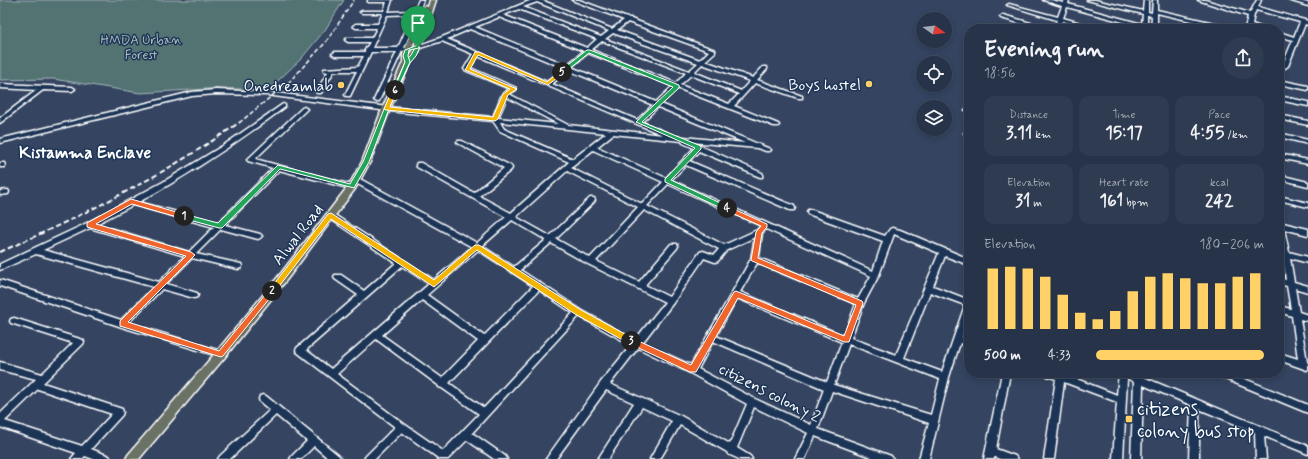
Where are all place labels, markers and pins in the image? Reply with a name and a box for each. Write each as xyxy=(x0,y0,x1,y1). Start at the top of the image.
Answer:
pin xyxy=(401,6,435,47)
pin: 5 xyxy=(552,62,572,82)
place label: Boys hostel xyxy=(788,75,861,96)
place label: Onedreamlab xyxy=(244,76,333,97)
marker: Boys hostel xyxy=(864,79,874,89)
marker: Onedreamlab xyxy=(336,80,346,90)
pin: 6 xyxy=(385,80,405,100)
pin: 4 xyxy=(717,198,737,218)
pin: 1 xyxy=(174,206,194,226)
pin: 2 xyxy=(262,281,282,301)
pin: 3 xyxy=(621,331,641,351)
place label: citizens colony bus stop xyxy=(1137,397,1255,445)
marker: citizens colony bus stop xyxy=(1124,414,1134,424)

